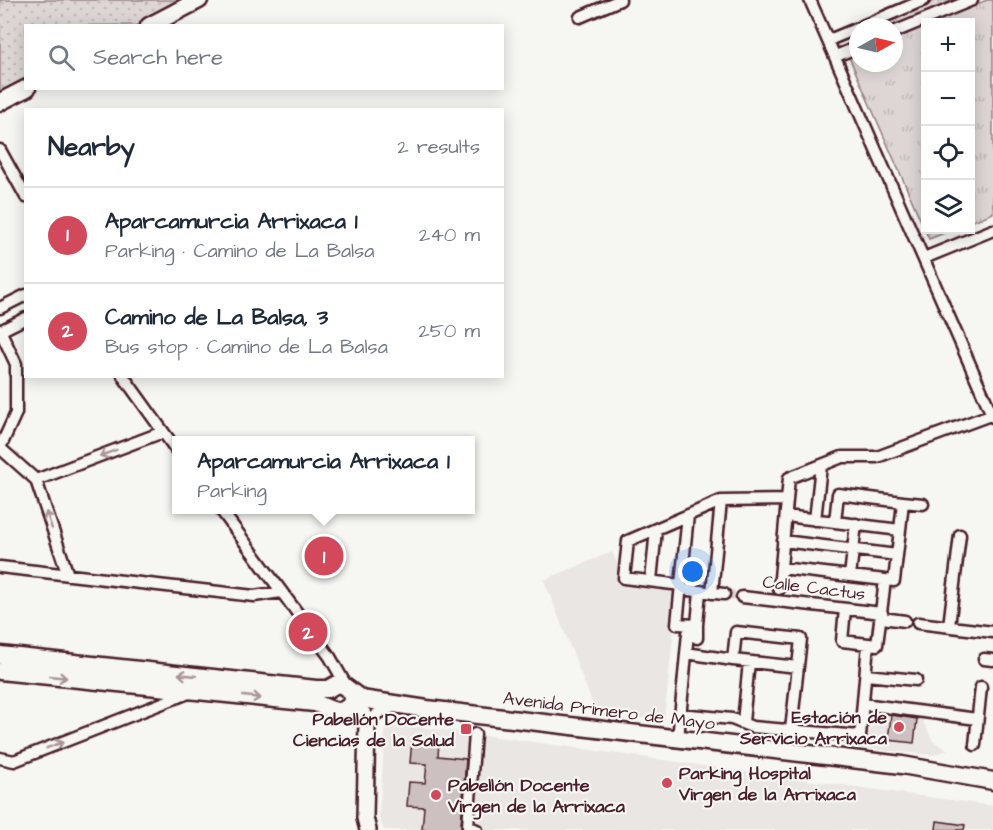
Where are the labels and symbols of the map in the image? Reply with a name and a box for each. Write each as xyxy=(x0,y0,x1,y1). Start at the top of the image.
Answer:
north arrow xyxy=(849,18,903,72)
one-way arrow xyxy=(99,448,118,459)
one-way arrow xyxy=(43,511,54,530)
pin: 1 xyxy=(304,534,344,578)
your location xyxy=(678,557,707,586)
street label: Calle Cactus xyxy=(761,569,867,607)
pin: 2 xyxy=(288,610,328,654)
one-way arrow xyxy=(177,669,197,680)
one-way arrow xyxy=(48,672,68,683)
street label: Avenida Primero de Mayo xyxy=(502,686,716,737)
one-way arrow xyxy=(242,691,262,702)
place label: Estación de Servicio Arrixaca xyxy=(739,705,888,751)
place label: Pabellón Docente Ciencias de la Salud xyxy=(293,707,455,753)
marker: Estación de Servicio Arrixaca xyxy=(892,720,906,734)
marker: Pabellón Docente Ciencias de la Salud xyxy=(459,722,473,736)
one-way arrow xyxy=(46,739,64,750)
place label: Parking Hospital Virgen de la Arrixaca xyxy=(678,761,857,808)
place label: Pabellón Docente Virgen de la Arrixaca xyxy=(447,773,626,820)
marker: Parking Hospital Virgen de la Arrixaca xyxy=(660,776,674,790)
marker: Pabellón Docente Virgen de la Arrixaca xyxy=(429,788,443,802)

